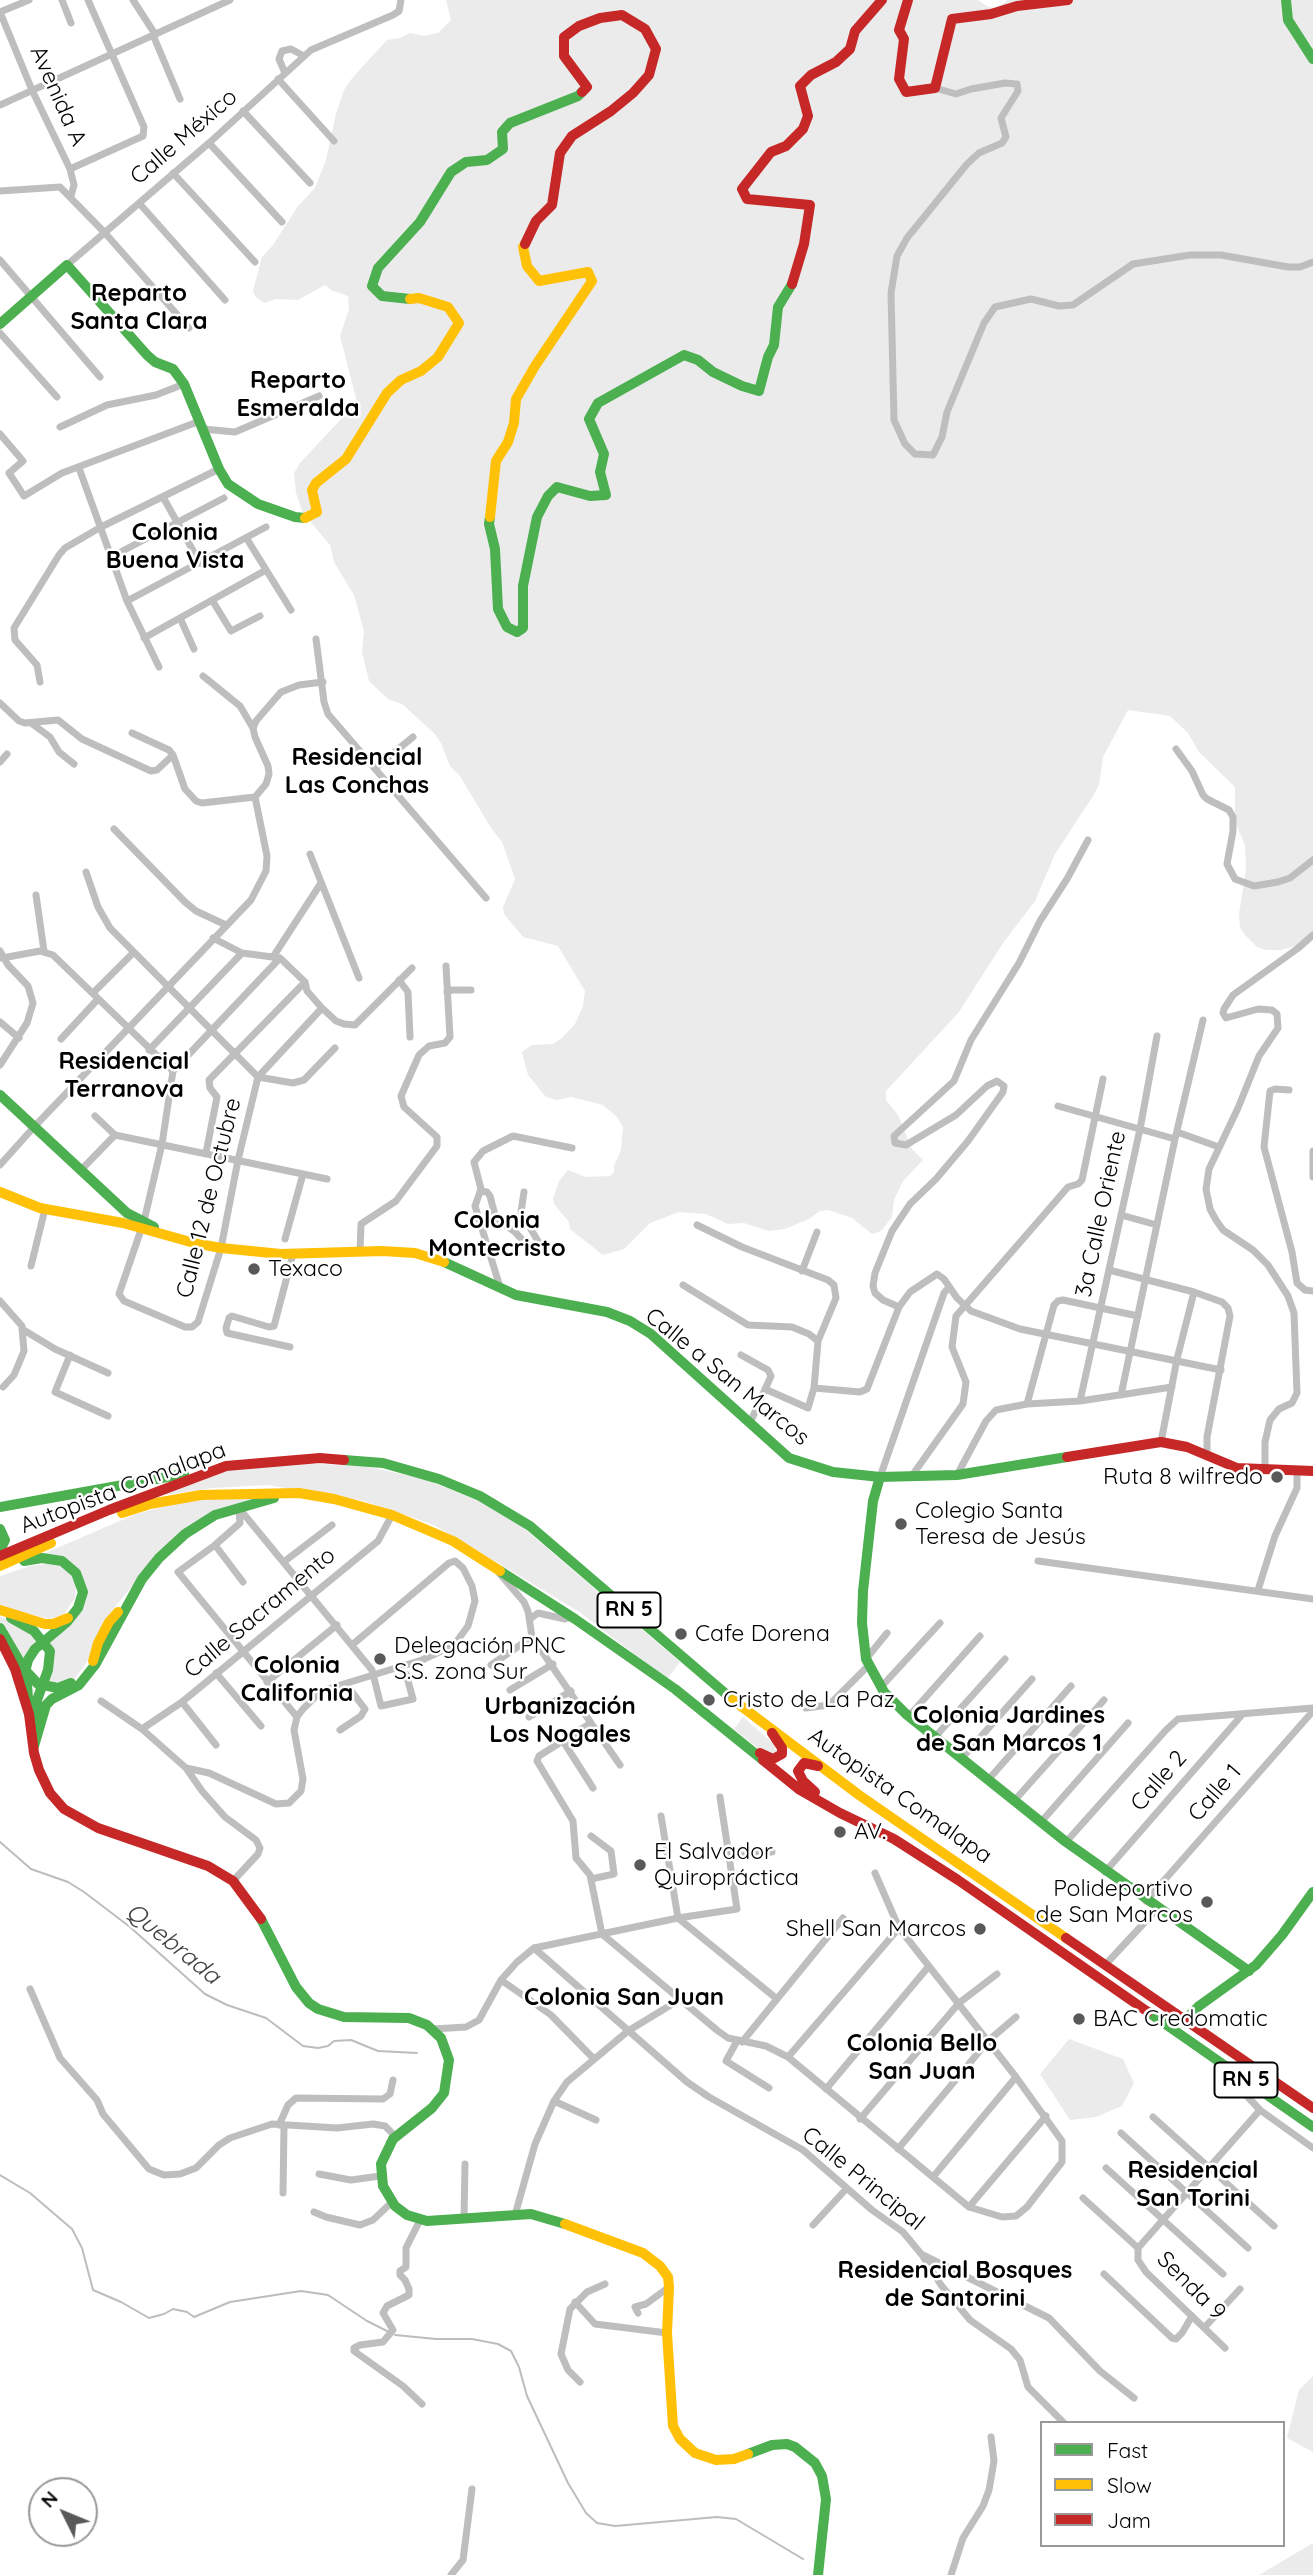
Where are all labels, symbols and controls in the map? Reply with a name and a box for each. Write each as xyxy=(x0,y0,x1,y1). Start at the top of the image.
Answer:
street label: Avenida A xyxy=(24,42,92,150)
street label: Calle México xyxy=(125,83,243,191)
district label: Reparto Santa Clara xyxy=(70,280,208,336)
district label: Reparto Esmeralda xyxy=(236,367,360,423)
district label: Colonia Buena Vista xyxy=(106,519,244,575)
district label: Residencial Las Conchas xyxy=(285,744,429,800)
district label: Residencial Terranova xyxy=(59,1048,189,1104)
street label: Calle 12 de Octubre xyxy=(171,1095,247,1301)
street label: 3a Calle Oriente xyxy=(1070,1128,1132,1300)
district label: Colonia Montecristo xyxy=(428,1207,566,1263)
place label: Texaco xyxy=(268,1255,343,1283)
marker: Texaco xyxy=(246,1261,262,1277)
street label: Calle a San Marcos xyxy=(639,1302,815,1452)
street label: Autopista Comalapa xyxy=(16,1436,230,1540)
place label: Ruta 8 wilfredo xyxy=(1103,1463,1263,1491)
marker: Ruta 8 wilfredo xyxy=(1269,1469,1285,1485)
place label: Colegio Santa Teresa de Jesús xyxy=(915,1497,1086,1551)
marker: Colegio Santa Teresa de Jesús xyxy=(893,1516,909,1532)
street label: Calle Sacramento xyxy=(179,1542,341,1684)
road number: RN 5 xyxy=(598,1592,660,1628)
place label: Cafe Dorena xyxy=(695,1620,830,1648)
marker: Cafe Dorena xyxy=(673,1626,689,1642)
place label: Delegación PNC S.S. zona Sur xyxy=(394,1632,566,1686)
marker: Delegación PNC S.S. zona Sur xyxy=(372,1651,388,1667)
district label: Colonia California xyxy=(241,1652,353,1708)
place label: Cristo de La Paz xyxy=(723,1686,895,1714)
marker: Cristo de La Paz xyxy=(701,1692,717,1708)
district label: Urbanización Los Nogales xyxy=(484,1693,636,1749)
district label: Colonia Jardines de San Marcos 1 xyxy=(913,1702,1105,1758)
street label: Autopista Comalapa xyxy=(803,1722,997,1870)
street label: Calle 2 xyxy=(1125,1745,1193,1817)
street label: Calle 1 xyxy=(1183,1759,1247,1827)
place label: AV. xyxy=(854,1818,886,1846)
marker: AV. xyxy=(832,1824,848,1840)
place label: El Salvador Quiropráctica xyxy=(654,1838,799,1892)
marker: El Salvador Quiropráctica xyxy=(632,1857,648,1873)
place label: Polideportivo de San Marcos xyxy=(1035,1875,1193,1929)
marker: Polideportivo de San Marcos xyxy=(1199,1894,1215,1910)
water label: Quebrada xyxy=(120,1897,226,1991)
place label: Shell San Marcos xyxy=(786,1915,966,1943)
marker: Shell San Marcos xyxy=(972,1921,988,1937)
district label: Colonia San Juan xyxy=(524,1984,724,2012)
place label: BAC Credomatic xyxy=(1093,2005,1268,2033)
marker: BAC Credomatic xyxy=(1071,2011,1087,2027)
district label: Colonia Bello San Juan xyxy=(847,2030,997,2086)
road number: RN 5 xyxy=(1214,2062,1278,2098)
street label: Calle Principal xyxy=(796,2121,930,2237)
district label: Residencial San Torini xyxy=(1128,2157,1258,2213)
street label: Senda 9 xyxy=(1151,2246,1231,2326)
district label: Residencial Bosques de Santorini xyxy=(838,2257,1072,2313)
legend xyxy=(1040,2421,1285,2547)
text: Fast xyxy=(1107,2437,1148,2463)
text: Slow xyxy=(1107,2472,1152,2498)
north arrow xyxy=(28,2477,98,2547)
text: N xyxy=(36,2486,63,2512)
text: Jam xyxy=(1107,2507,1151,2533)

